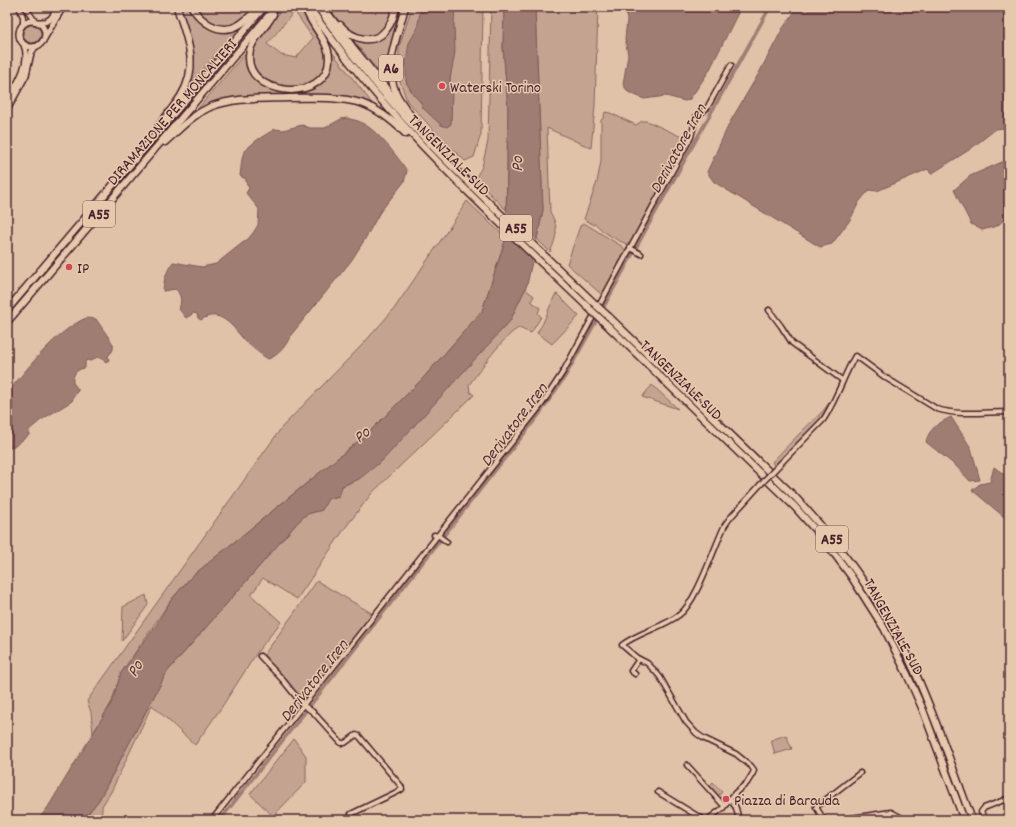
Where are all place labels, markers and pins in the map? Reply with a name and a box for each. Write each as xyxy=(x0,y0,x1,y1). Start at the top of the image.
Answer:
place label: Waterski Torino xyxy=(450,77,541,100)
marker: Waterski Torino xyxy=(437,81,447,91)
place label: IP xyxy=(77,258,89,281)
marker: IP xyxy=(64,262,74,272)
place label: Piazza di Barauda xyxy=(734,790,840,813)
marker: Piazza di Barauda xyxy=(721,794,731,804)

